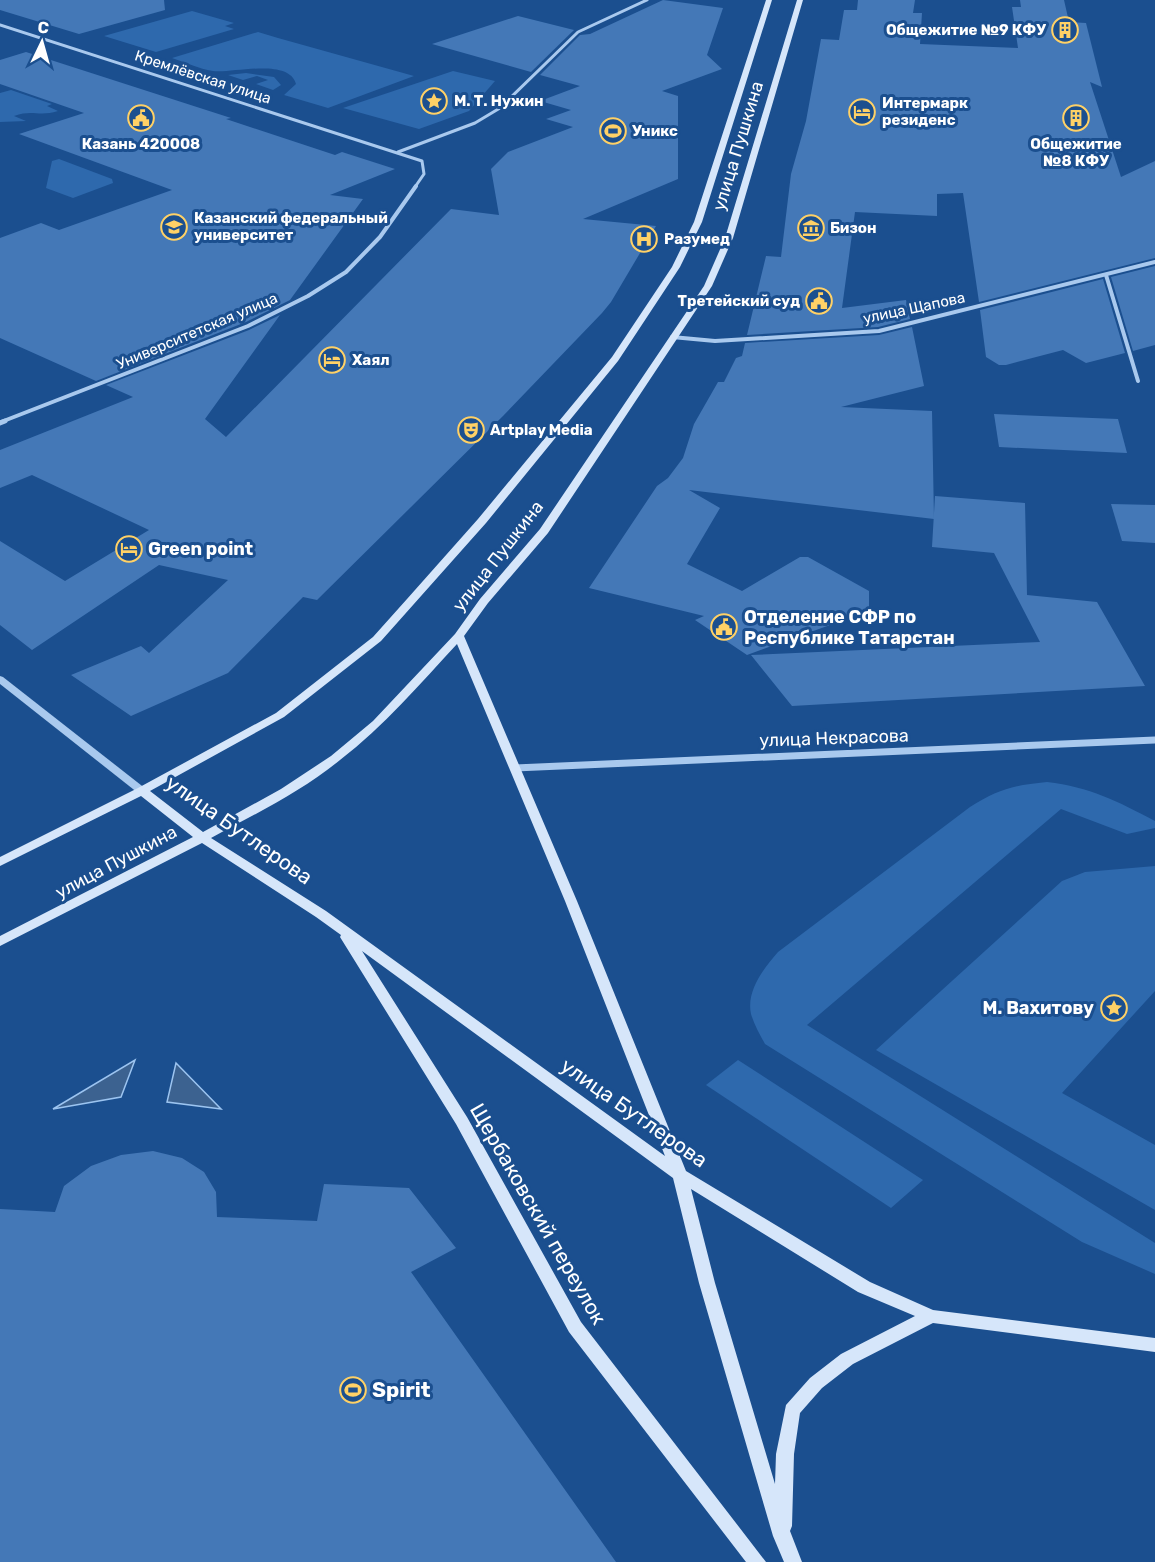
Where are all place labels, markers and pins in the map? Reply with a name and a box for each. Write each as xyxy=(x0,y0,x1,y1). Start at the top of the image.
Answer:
building icon: Общежитие №9 КФУ xyxy=(1050,15,1080,45)
place label: Общежитие №9 КФУ xyxy=(886,21,1046,39)
place icon: М. Т. Нужин xyxy=(419,86,449,116)
place label: М. Т. Нужин xyxy=(454,92,544,110)
place label: Интермарк резиденс xyxy=(882,94,968,129)
hotel icon: Интермарк резиденс xyxy=(847,97,877,127)
public building icon: Казань 420008 xyxy=(126,103,156,133)
building icon: Общежитие №8 КФУ xyxy=(1061,103,1091,133)
sports icon: Уникс xyxy=(598,116,628,146)
place label: Уникс xyxy=(632,122,678,140)
place label: Казань 420008 xyxy=(82,135,200,153)
place label: Общежитие №8 КФУ xyxy=(1030,135,1122,170)
place label: Казанский федеральный университет xyxy=(194,209,388,244)
school or university icon: Казанский федеральный университет xyxy=(159,212,189,242)
museum icon: Бизон xyxy=(796,213,826,243)
place label: Бизон xyxy=(830,219,877,237)
hospital icon: Разумед xyxy=(629,224,659,254)
place label: Разумед xyxy=(664,230,730,248)
public building icon: Третейский суд xyxy=(804,286,834,316)
place label: Третейский суд xyxy=(678,292,800,310)
hotel icon: Хаял xyxy=(317,345,347,375)
place label: Хаял xyxy=(352,351,390,369)
theatre icon: Artplay Media xyxy=(456,415,486,445)
place label: Artplay Media xyxy=(490,421,593,439)
hotel icon: Green point xyxy=(114,534,144,564)
place label: Green point xyxy=(148,538,253,560)
place label: Отделение СФР по Республике Татарстан xyxy=(744,606,955,649)
public building icon: Отделение СФР по Республике Татарстан xyxy=(709,612,739,642)
place icon: М. Вахитову xyxy=(1099,993,1129,1023)
place label: М. Вахитову xyxy=(982,997,1094,1019)
sports icon: Spirit xyxy=(338,1375,368,1405)
place label: Spirit xyxy=(372,1377,431,1402)

